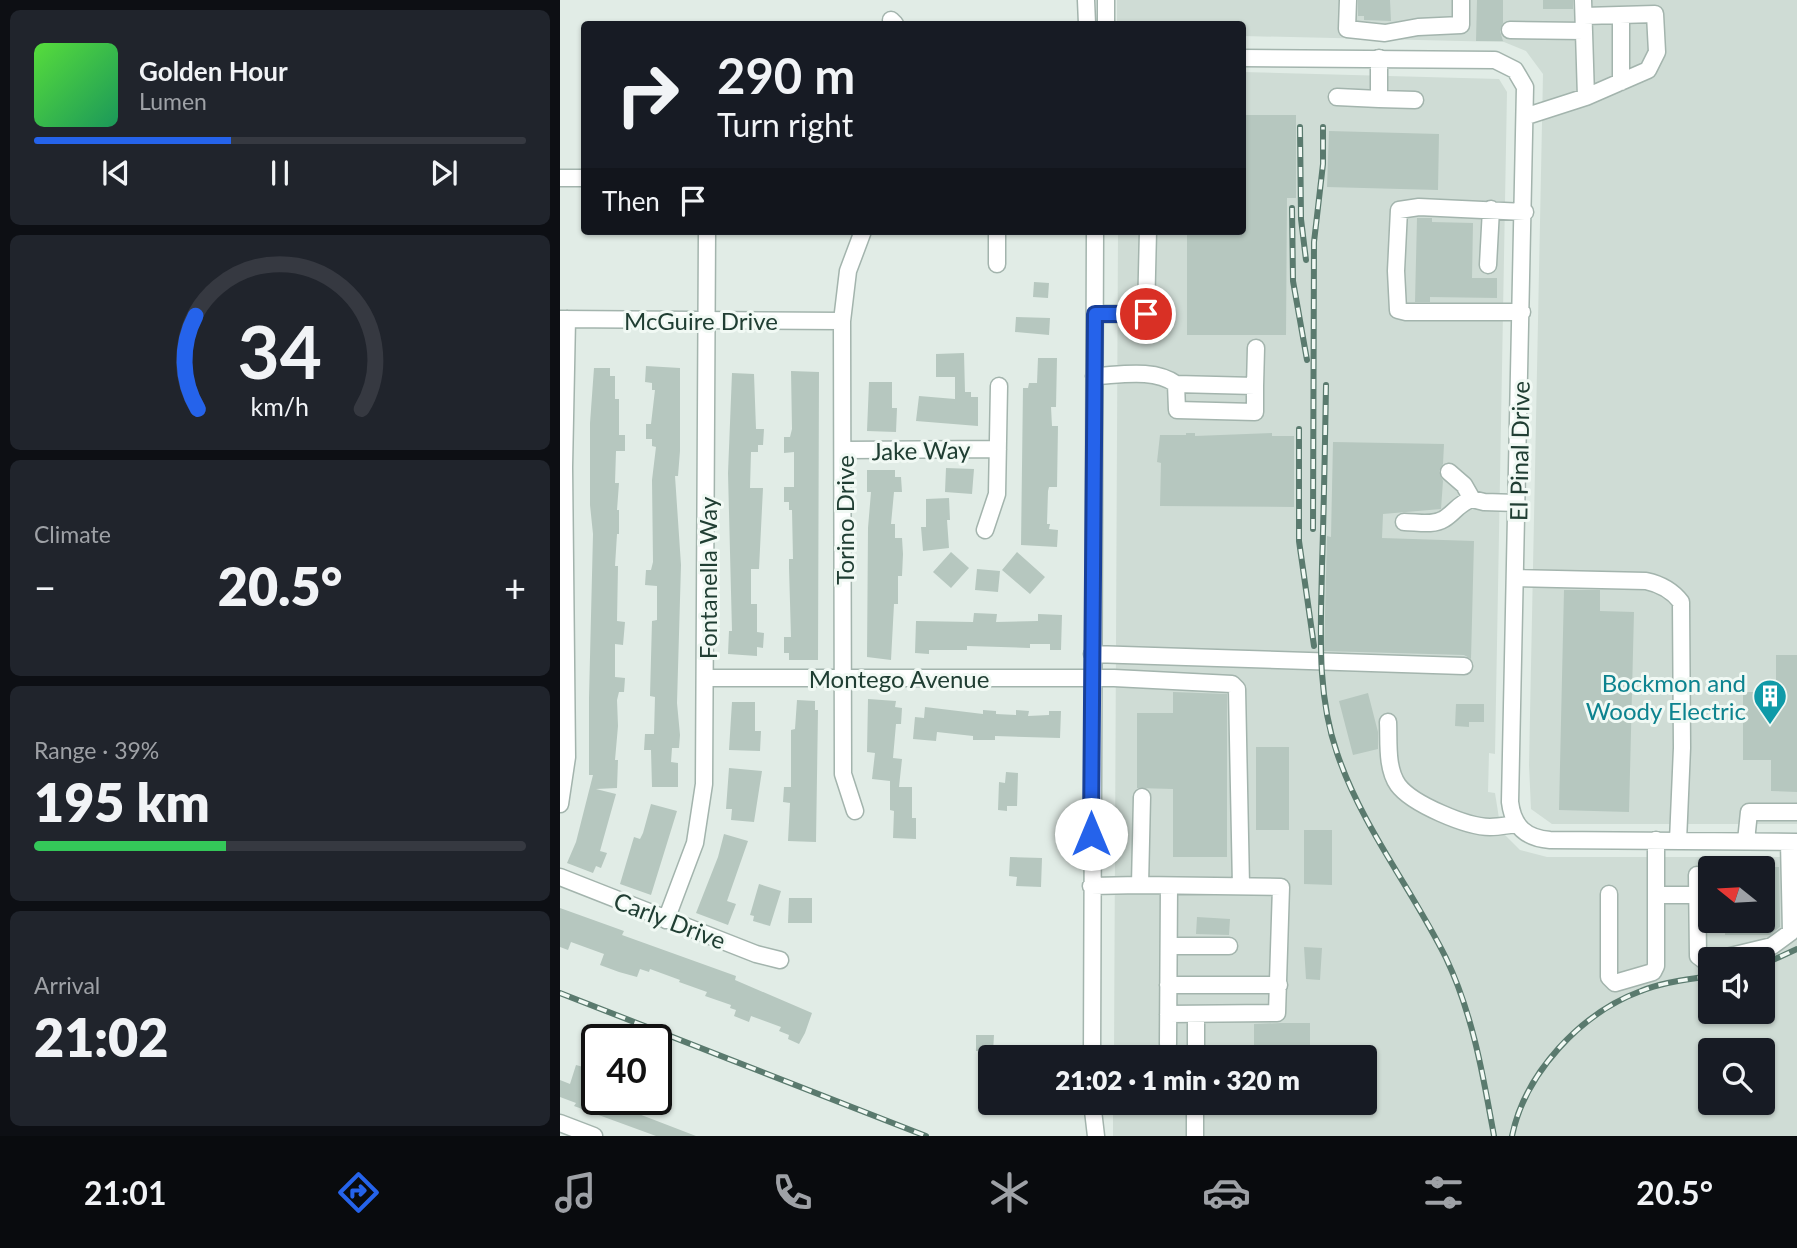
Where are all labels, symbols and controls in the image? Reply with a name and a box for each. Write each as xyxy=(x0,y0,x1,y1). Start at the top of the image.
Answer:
text: 290 m xyxy=(717,46,855,104)
icon: right xyxy=(602,49,693,140)
text: Golden Hour xyxy=(139,55,288,87)
text: Lumen xyxy=(139,87,207,115)
text: Turn right xyxy=(717,105,853,144)
icon: previous xyxy=(97,154,135,192)
icon: pause xyxy=(261,154,299,192)
icon: next xyxy=(425,154,463,192)
icon: arrive xyxy=(674,182,712,220)
text: Then xyxy=(602,185,660,217)
pin xyxy=(1116,284,1176,344)
icon: arrive xyxy=(1127,295,1165,333)
street label: McGuire Drive xyxy=(624,306,778,335)
text: 34 xyxy=(238,307,322,395)
street label: El Pinal Drive xyxy=(1503,381,1535,521)
text: km/h xyxy=(251,391,309,421)
street label: Jake Way xyxy=(871,435,971,465)
street label: Torino Drive xyxy=(830,455,859,585)
street label: Fontanella Way xyxy=(693,496,722,659)
text: Climate xyxy=(34,520,111,548)
text: 20.5° xyxy=(218,555,342,617)
text: − xyxy=(34,564,56,610)
text: + xyxy=(504,564,526,610)
street label: Montego Avenue xyxy=(809,664,989,693)
place label: Bockmon and Woody Electric xyxy=(1586,668,1746,725)
building icon: Bockmon and Woody Electric xyxy=(1751,677,1789,726)
text: Range · 39% xyxy=(34,736,159,764)
text: 195 km xyxy=(34,771,210,833)
position arrow xyxy=(1054,797,1128,871)
north arrow xyxy=(1698,856,1774,933)
map controls xyxy=(1698,856,1775,1115)
street label: Carly Drive xyxy=(610,885,730,955)
button: sound xyxy=(1698,947,1775,1024)
text: Arrival xyxy=(34,971,100,999)
text: 21:02 xyxy=(34,1006,168,1068)
speed limit sign: 40 xyxy=(581,1024,672,1115)
button: search xyxy=(1698,1038,1775,1115)
text: 21:02 · 1 min · 320 m xyxy=(1055,1064,1300,1096)
icon: directions xyxy=(334,1168,383,1217)
icon: music xyxy=(551,1168,600,1217)
icon: phone xyxy=(768,1168,817,1217)
icon: climate xyxy=(985,1168,1034,1217)
icon: car xyxy=(1202,1168,1251,1217)
icon: filters xyxy=(1419,1168,1468,1217)
text: 21:01 xyxy=(84,1173,166,1212)
text: 20.5° xyxy=(1636,1173,1713,1212)

